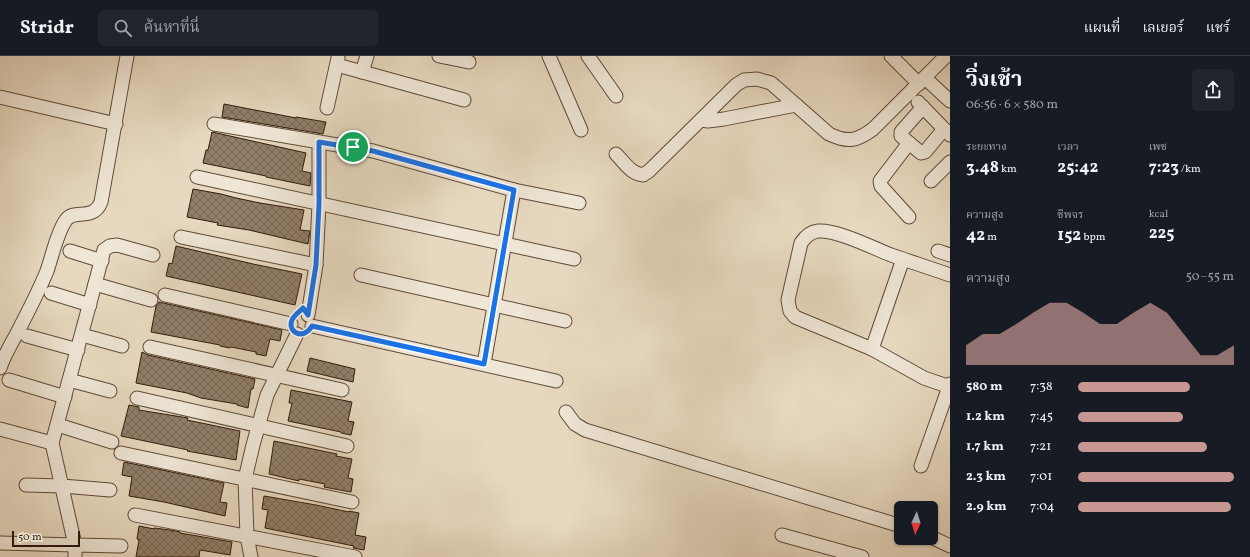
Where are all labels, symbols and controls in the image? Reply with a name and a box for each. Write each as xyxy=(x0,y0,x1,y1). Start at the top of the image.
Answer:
search box xyxy=(98,10,378,46)
text: Stridr xyxy=(20,15,74,41)
icon: search xyxy=(112,17,134,39)
text: ค้นหาที่นี่ xyxy=(144,18,200,39)
text: แผนที่ xyxy=(1084,19,1120,38)
text: เลเยอร์ xyxy=(1142,19,1184,38)
text: แชร์ xyxy=(1206,19,1230,38)
text: วิ่งเช้า xyxy=(966,65,1022,96)
button: share xyxy=(1192,69,1234,111)
text: 06:56 · 6 × 580 m xyxy=(966,96,1058,114)
pin xyxy=(336,130,370,164)
icon: arrive xyxy=(342,136,364,158)
text: ระยะทาง xyxy=(966,140,1007,155)
text: เวลา xyxy=(1057,140,1079,155)
text: เพซ xyxy=(1149,140,1167,155)
text: 3.48 xyxy=(966,156,999,179)
text: 25:42 xyxy=(1057,156,1098,179)
text: 7:23 xyxy=(1149,156,1179,179)
text: km xyxy=(999,162,1017,177)
text: /km xyxy=(1179,162,1201,177)
text: kcal xyxy=(1149,207,1168,222)
text: ความสูง xyxy=(966,208,1004,223)
text: ชีพจร xyxy=(1057,208,1083,223)
text: 225 xyxy=(1149,222,1175,245)
text: 42 xyxy=(966,224,985,247)
text: 152 xyxy=(1057,224,1081,247)
text: m xyxy=(985,230,997,245)
text: bpm xyxy=(1081,230,1105,245)
text: 50–55 m xyxy=(1186,268,1234,286)
text: ความสูง xyxy=(966,270,1010,288)
text: 580 m xyxy=(966,378,1003,396)
text: 7:38 xyxy=(1030,378,1053,396)
text: 1.2 km xyxy=(966,408,1005,426)
text: 7:45 xyxy=(1030,408,1053,426)
text: 1.7 km xyxy=(966,438,1004,456)
text: 7:21 xyxy=(1030,438,1051,456)
text: 2.3 km xyxy=(966,468,1006,486)
text: 7:01 xyxy=(1030,468,1052,486)
text: 2.9 km xyxy=(966,498,1007,516)
text: 7:04 xyxy=(1030,498,1055,516)
north arrow xyxy=(894,501,938,545)
map controls xyxy=(894,501,938,545)
scale bar xyxy=(12,529,80,548)
text: 50 m xyxy=(18,530,42,545)

